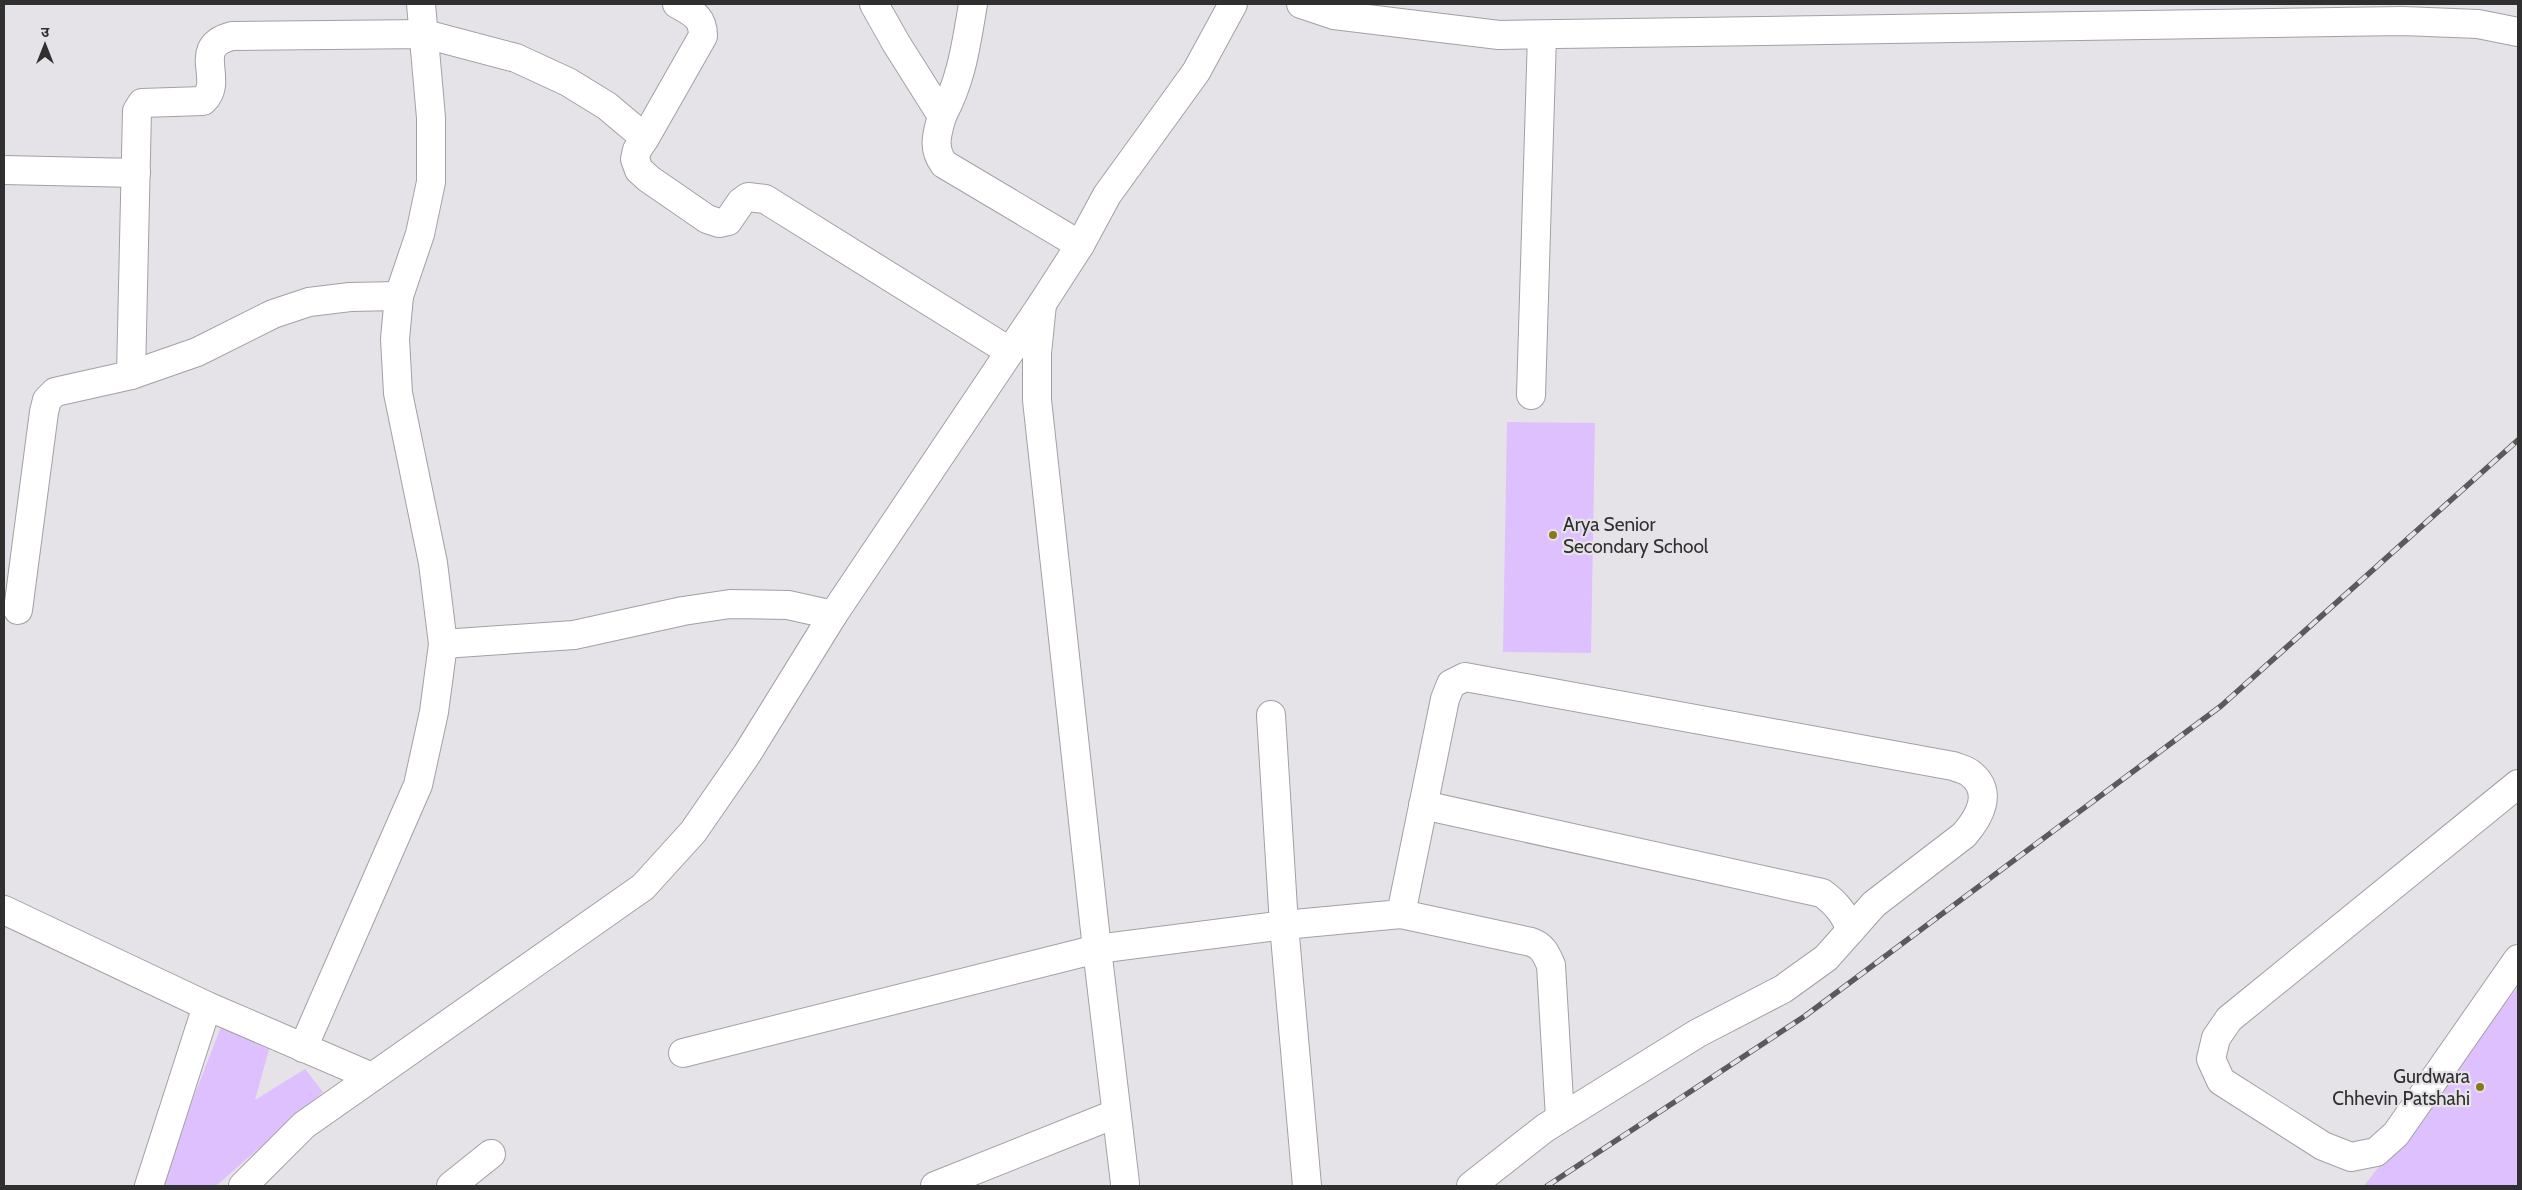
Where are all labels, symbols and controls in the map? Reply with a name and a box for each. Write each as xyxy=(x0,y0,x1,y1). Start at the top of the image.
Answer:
north arrow xyxy=(20,20,70,70)
text: उ xyxy=(41,23,50,41)
place label: Arya Senior Secondary School xyxy=(1563,513,1709,558)
marker: Arya Senior Secondary School xyxy=(1547,529,1559,541)
place label: Gurdwara Chhevin Patshahi xyxy=(2332,1065,2470,1110)
marker: Gurdwara Chhevin Patshahi xyxy=(2474,1081,2486,1093)

